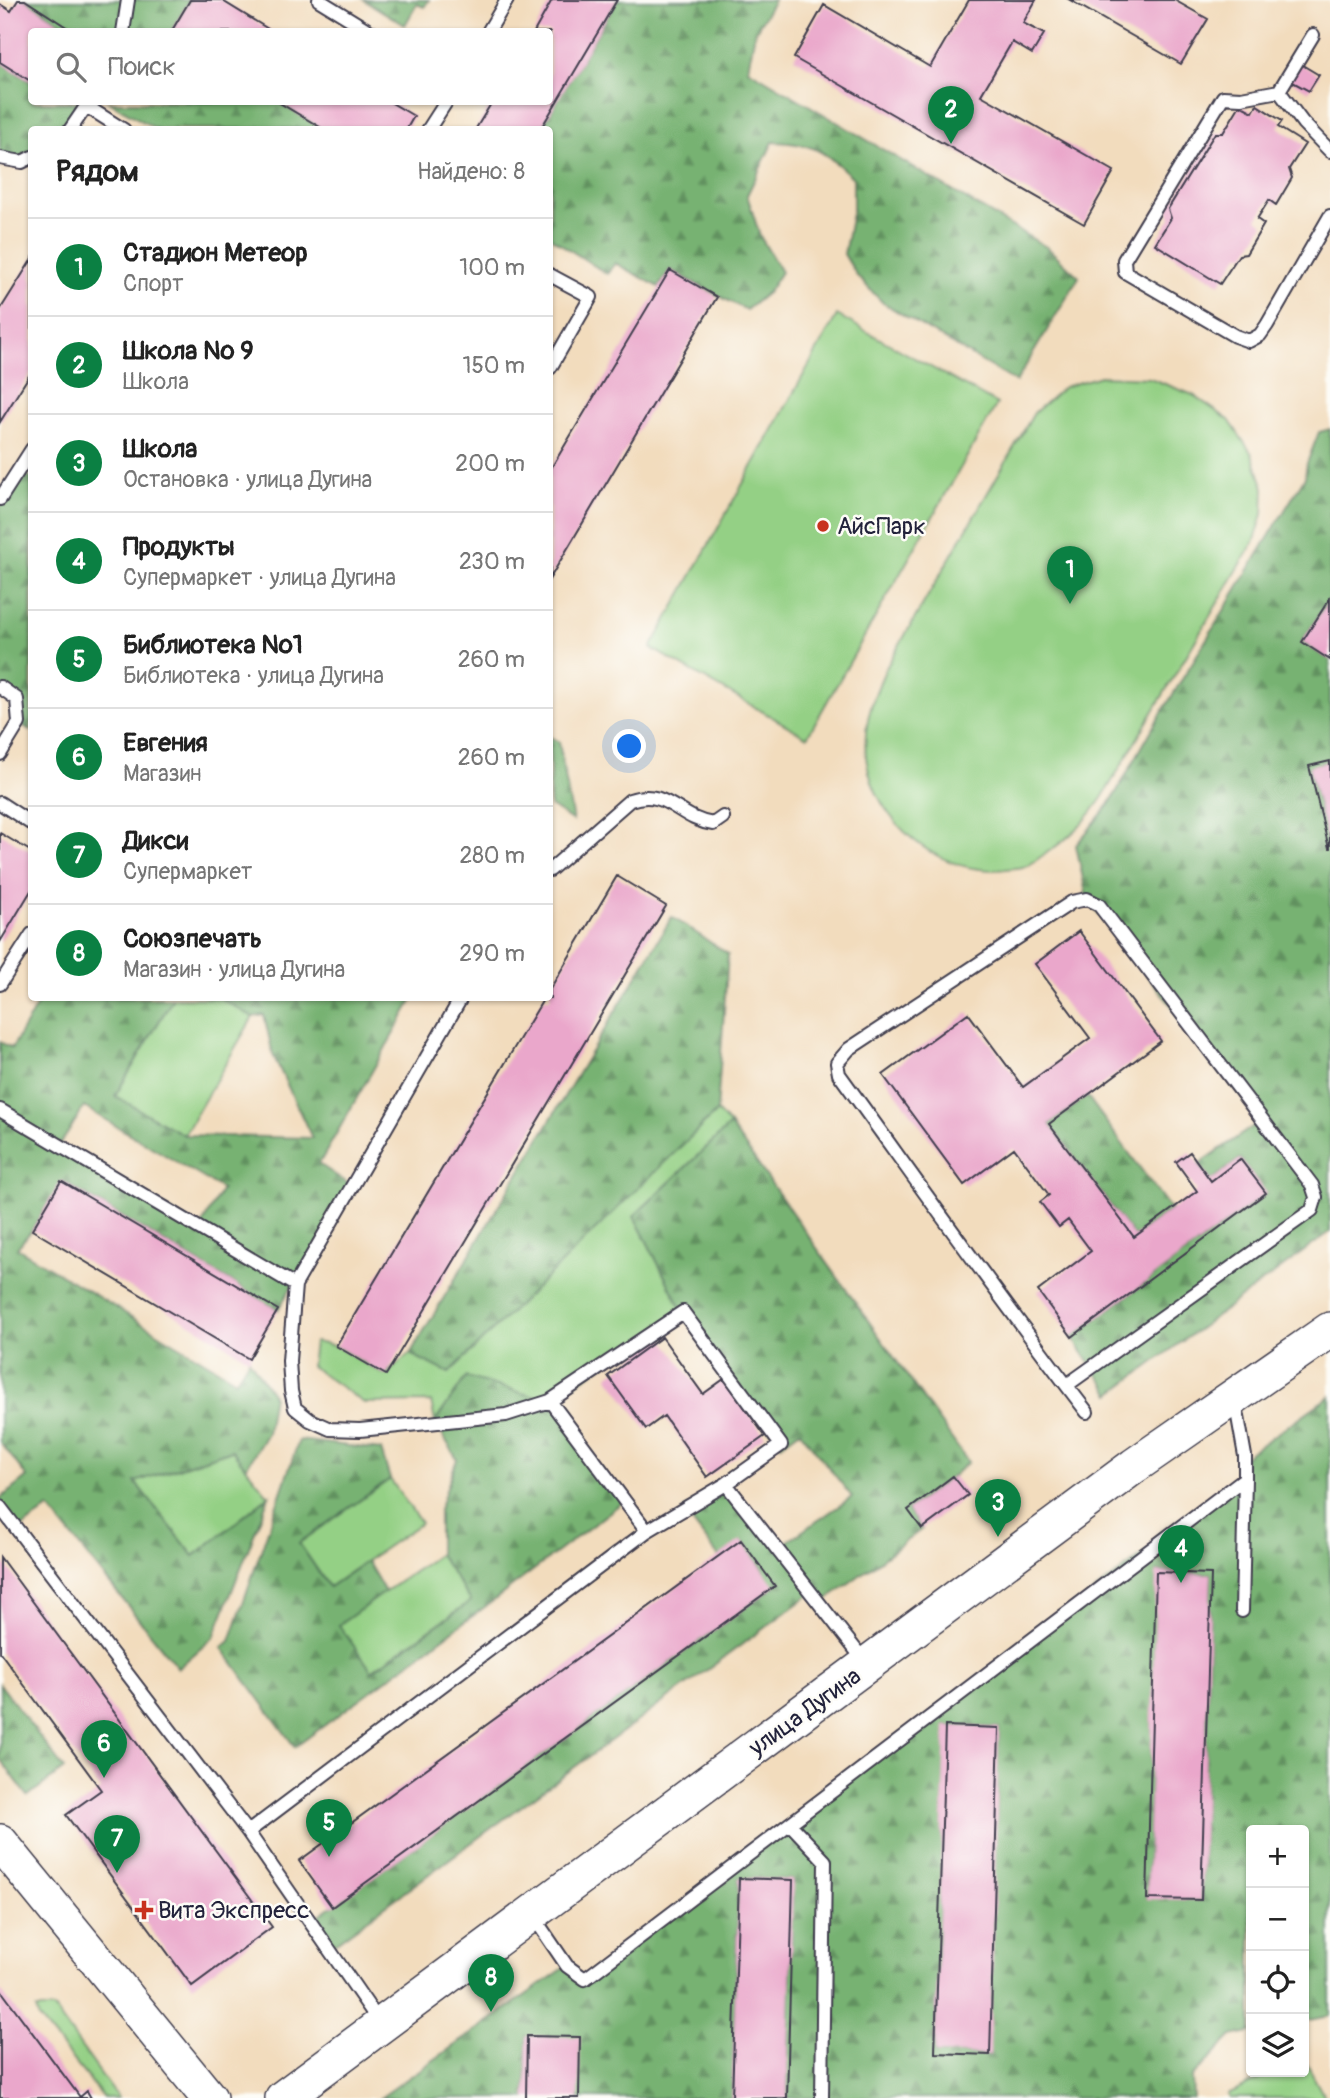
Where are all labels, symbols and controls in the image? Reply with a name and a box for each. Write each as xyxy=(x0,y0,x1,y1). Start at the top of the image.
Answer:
search box xyxy=(28,28,553,105)
icon: search xyxy=(52,48,90,86)
text: Поиск xyxy=(108,51,176,83)
pin: 2 xyxy=(928,86,974,144)
text: Рядом xyxy=(56,153,139,190)
text: Найдено: 8 xyxy=(417,157,525,186)
text: Стадион Метеор xyxy=(123,237,308,269)
text: 1 xyxy=(75,253,84,282)
text: 100 m xyxy=(459,253,525,282)
text: Спорт xyxy=(123,269,184,298)
text: Школа № 9 xyxy=(123,335,254,367)
text: 2 xyxy=(73,351,85,380)
text: 150 m xyxy=(462,351,525,380)
text: Школа xyxy=(123,367,189,396)
text: Школа xyxy=(123,433,197,465)
text: 3 xyxy=(73,449,85,478)
text: 200 m xyxy=(455,449,525,478)
text: Остановка · улица Дугина xyxy=(123,465,372,494)
place label: АйсПарк xyxy=(837,512,926,541)
marker: АйсПарк xyxy=(815,518,831,534)
text: Продукты xyxy=(123,531,235,563)
pin: 1 xyxy=(1047,546,1093,604)
text: 4 xyxy=(72,547,86,576)
text: 230 m xyxy=(459,547,525,576)
text: Супермаркет · улица Дугина xyxy=(123,563,396,592)
text: Библиотека №1 xyxy=(123,629,303,661)
text: 5 xyxy=(73,645,85,674)
text: 260 m xyxy=(458,645,525,674)
text: Библиотека · улица Дугина xyxy=(123,661,384,690)
text: Евгения xyxy=(123,727,208,759)
your location xyxy=(612,729,646,763)
text: 6 xyxy=(72,743,86,772)
text: 260 m xyxy=(458,743,525,772)
text: Магазин xyxy=(123,759,202,788)
text: Дикси xyxy=(123,825,188,857)
text: 7 xyxy=(73,841,85,870)
text: 280 m xyxy=(459,841,525,870)
text: Супермаркет xyxy=(123,857,252,886)
text: Союзпечать xyxy=(123,923,262,955)
text: 8 xyxy=(73,939,85,968)
text: 290 m xyxy=(459,939,525,968)
text: Магазин · улица Дугина xyxy=(123,955,345,984)
pin: 3 xyxy=(975,1479,1021,1537)
pin: 4 xyxy=(1158,1525,1204,1583)
street label: улица Дугина xyxy=(742,1662,867,1763)
pin: 6 xyxy=(81,1720,127,1778)
pin: 5 xyxy=(306,1799,352,1857)
pin: 7 xyxy=(94,1815,140,1873)
map controls xyxy=(1246,1825,1309,2077)
button: + xyxy=(1246,1825,1309,1888)
button: − xyxy=(1246,1888,1309,1951)
place label: Вита Экспресс xyxy=(158,1896,309,1925)
marker: Вита Экспресс xyxy=(136,1902,152,1918)
button: locate xyxy=(1246,1951,1309,2014)
pin: 8 xyxy=(468,1954,514,2012)
button: layers xyxy=(1246,2014,1309,2077)

